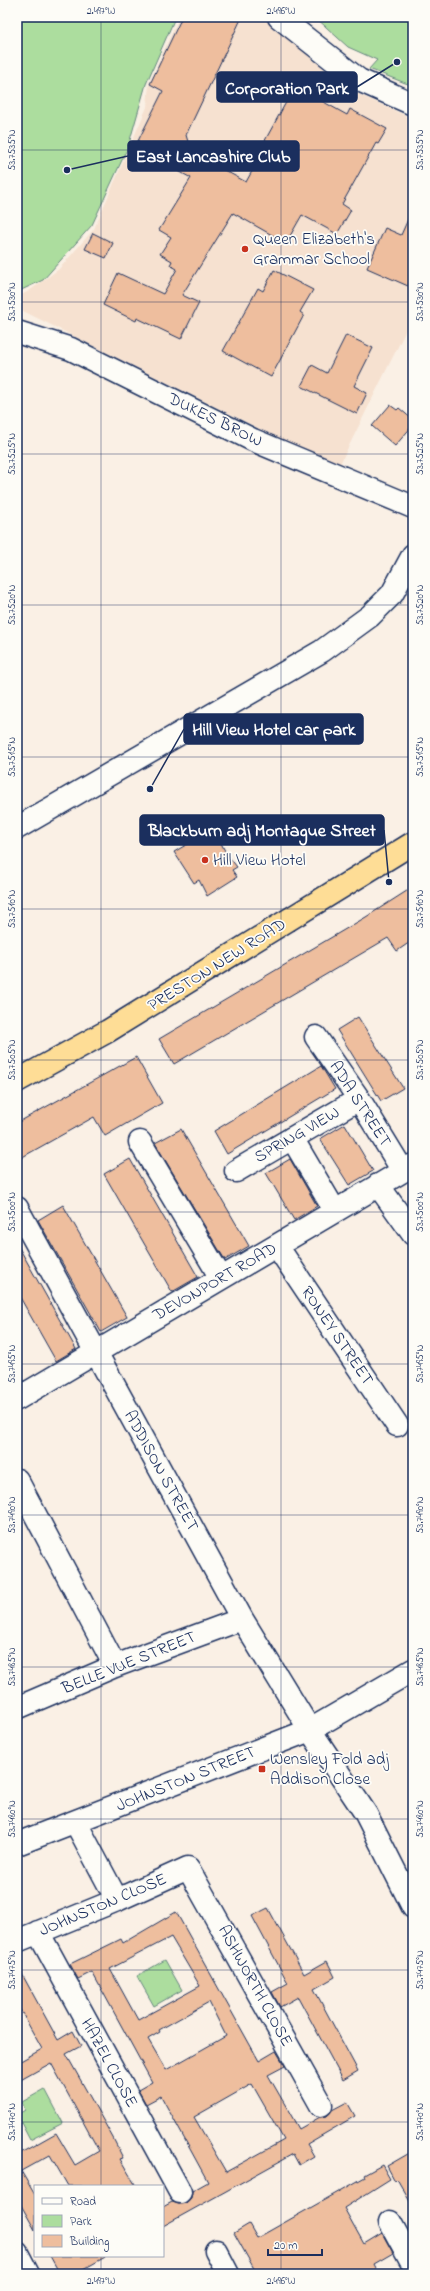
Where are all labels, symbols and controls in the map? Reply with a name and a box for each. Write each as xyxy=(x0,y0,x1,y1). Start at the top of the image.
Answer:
text: 2.497°W xyxy=(87,4,116,19)
text: 2.496°W xyxy=(267,4,296,19)
callout: Corporation Park xyxy=(217,72,357,102)
text: Corporation Park xyxy=(225,77,350,103)
text: 53.7535°N xyxy=(5,129,20,171)
text: 53.7535°N xyxy=(413,129,428,171)
callout: East Lancashire Club xyxy=(128,141,299,171)
text: East Lancashire Club xyxy=(135,145,291,171)
place label: Queen Elizabeth's Grammar School xyxy=(253,227,375,272)
marker: Queen Elizabeth's Grammar School xyxy=(240,244,250,254)
text: 53.7530°N xyxy=(5,282,20,322)
text: 53.7530°N xyxy=(413,282,428,322)
street label: DUKES BROW xyxy=(163,386,266,454)
text: 53.7525°N xyxy=(5,433,20,475)
text: 53.7525°N xyxy=(413,433,428,475)
text: 53.7520°N xyxy=(5,585,20,625)
text: 53.7520°N xyxy=(413,585,428,625)
callout: Hill View Hotel car park xyxy=(184,714,363,744)
text: Hill View Hotel car park xyxy=(192,718,357,744)
text: 53.7515°N xyxy=(5,737,20,777)
text: 53.7515°N xyxy=(413,737,428,777)
callout: Blackburn adj Montague Street xyxy=(140,815,384,845)
text: Blackburn adj Montague Street xyxy=(147,819,377,846)
place label: Hill View Hotel xyxy=(213,848,306,873)
marker: Hill View Hotel xyxy=(200,855,210,865)
text: 53.7510°N xyxy=(5,889,20,928)
text: 53.7510°N xyxy=(413,889,428,928)
street label: PRESTON NEW ROAD xyxy=(143,912,291,1018)
text: 53.7505°N xyxy=(5,1039,20,1081)
text: 53.7505°N xyxy=(413,1039,428,1081)
street label: ADA STREET xyxy=(323,1056,397,1152)
street label: SPRING VIEW xyxy=(250,1100,344,1170)
text: 53.7500°N xyxy=(5,1192,20,1232)
text: 53.7500°N xyxy=(413,1192,428,1232)
street label: DEVONPORT ROAD xyxy=(147,1236,282,1328)
street label: RONEY STREET xyxy=(294,1281,380,1391)
text: 53.7495°N xyxy=(5,1345,20,1383)
text: 53.7495°N xyxy=(413,1345,428,1383)
street label: ADDISON STREET xyxy=(117,1406,205,1536)
text: 53.7490°N xyxy=(5,1496,20,1533)
text: 53.7490°N xyxy=(413,1496,428,1533)
street label: BELLE VUE STREET xyxy=(57,1625,200,1702)
text: 53.7485°N xyxy=(5,1647,20,1687)
text: 53.7485°N xyxy=(413,1647,428,1687)
street label: JOHNSTON STREET xyxy=(112,1739,260,1818)
place label: Wensley Fold adj Addison Close xyxy=(270,1747,389,1792)
marker: Wensley Fold adj Addison Close xyxy=(257,1764,267,1774)
text: 53.7480°N xyxy=(5,1800,20,1838)
text: 53.7480°N xyxy=(413,1800,428,1838)
street label: JOHNSTON CLOSE xyxy=(35,1867,171,1943)
street label: ASHWORTH CLOSE xyxy=(211,1921,299,2051)
text: 53.7475°N xyxy=(5,1950,20,1990)
text: 53.7475°N xyxy=(413,1950,428,1990)
street label: HAZEL CLOSE xyxy=(74,2014,144,2112)
text: 53.7470°N xyxy=(5,2103,20,2141)
text: 53.7470°N xyxy=(413,2103,428,2141)
legend xyxy=(34,2185,164,2257)
text: Road xyxy=(70,2193,96,2211)
text: Park xyxy=(70,2213,92,2231)
scale bar xyxy=(268,2231,322,2257)
text: Building xyxy=(69,2233,109,2252)
text: 20 m xyxy=(274,2237,297,2255)
text: 2.497°W xyxy=(87,2274,116,2289)
text: 2.496°W xyxy=(267,2274,296,2289)

